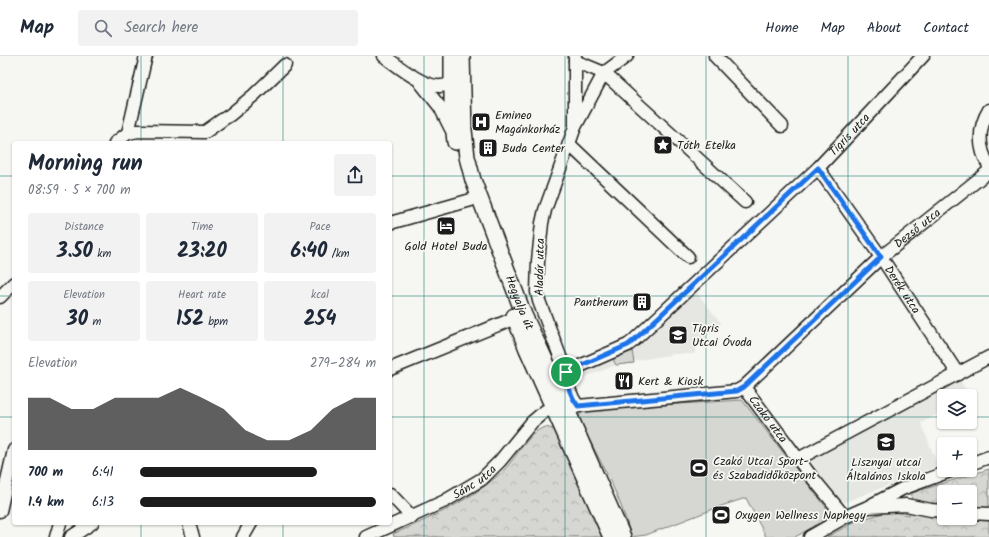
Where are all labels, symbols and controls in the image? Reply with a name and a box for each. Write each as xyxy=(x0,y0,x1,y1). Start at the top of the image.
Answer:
search box xyxy=(78,10,358,46)
text: Map xyxy=(20,13,54,43)
text: Search here xyxy=(124,16,198,40)
icon: search xyxy=(92,17,114,39)
text: Home xyxy=(765,17,799,39)
text: Map xyxy=(821,17,845,39)
text: About xyxy=(867,17,901,39)
text: Contact xyxy=(923,17,969,39)
place label: Emineo Magánkorház xyxy=(495,106,560,139)
street label: Tigris utca xyxy=(824,109,875,161)
hospital icon: Emineo Magánkorház xyxy=(470,111,492,133)
place icon: Tóth Etelka xyxy=(652,134,674,156)
place label: Tóth Etelka xyxy=(677,136,736,155)
building icon: Buda Center xyxy=(477,137,499,159)
place label: Buda Center xyxy=(502,139,566,158)
text: Morning run xyxy=(28,147,143,182)
button: share xyxy=(334,154,376,196)
text: 08:59 · 5 × 700 m xyxy=(28,180,131,201)
street label: Dezső utca xyxy=(890,203,945,253)
hotel icon: Gold Hotel Buda xyxy=(435,215,457,237)
text: Distance xyxy=(64,218,104,236)
text: Time xyxy=(191,218,213,236)
text: Pace xyxy=(310,218,330,236)
text: 3.50 xyxy=(57,236,93,268)
text: 23:20 xyxy=(177,236,227,268)
text: 6:40 xyxy=(290,236,327,268)
place label: Gold Hotel Buda xyxy=(405,237,488,256)
street label: Aladár utca xyxy=(530,238,550,296)
text: km xyxy=(93,245,111,263)
text: /km xyxy=(327,245,350,263)
street label: Derék utca xyxy=(880,262,925,318)
street label: Hegyalja út xyxy=(500,272,539,333)
text: Elevation xyxy=(63,286,105,304)
text: Heart rate xyxy=(178,286,226,304)
text: kcal xyxy=(311,286,329,304)
building icon: Pantherum xyxy=(631,291,653,313)
place label: Pantherum xyxy=(574,293,628,312)
text: 30 xyxy=(67,304,88,336)
text: 152 xyxy=(176,304,204,336)
text: 254 xyxy=(304,304,336,336)
text: m xyxy=(88,313,101,331)
text: bpm xyxy=(204,313,228,331)
place label: Tigris Utcai Óvoda xyxy=(692,319,752,352)
school or university icon: Tigris Utcai Óvoda xyxy=(667,324,689,346)
text: Elevation xyxy=(28,353,77,374)
text: 279–284 m xyxy=(310,353,376,374)
pin xyxy=(549,355,583,389)
icon: arrive xyxy=(555,361,577,383)
restaurant icon: Kert & Kiosk xyxy=(613,370,635,392)
place label: Kert & Kiosk xyxy=(638,372,704,391)
map controls xyxy=(937,389,977,525)
button: layers xyxy=(937,389,977,429)
street label: Czakó utca xyxy=(744,391,793,447)
school or university icon: Lisznyai utcai Általános Iskola xyxy=(875,431,897,453)
button: + xyxy=(937,437,977,477)
place label: Czakó Utcai Sport- és Szabadidőközpont xyxy=(713,452,817,485)
place label: Lisznyai utcai Általános Iskola xyxy=(846,453,926,486)
sports icon: Czakó Utcai Sport- és Szabadidőközpont xyxy=(688,457,710,479)
street label: Sánc utca xyxy=(449,460,501,504)
text: 700 m xyxy=(28,462,63,483)
text: 6:41 xyxy=(92,462,114,483)
button: − xyxy=(937,485,977,525)
text: 1.4 km xyxy=(28,492,64,513)
text: 6:13 xyxy=(92,492,114,513)
sports icon: Oxygen Wellness Naphegy xyxy=(710,504,732,526)
place label: Oxygen Wellness Naphegy xyxy=(735,506,866,525)

